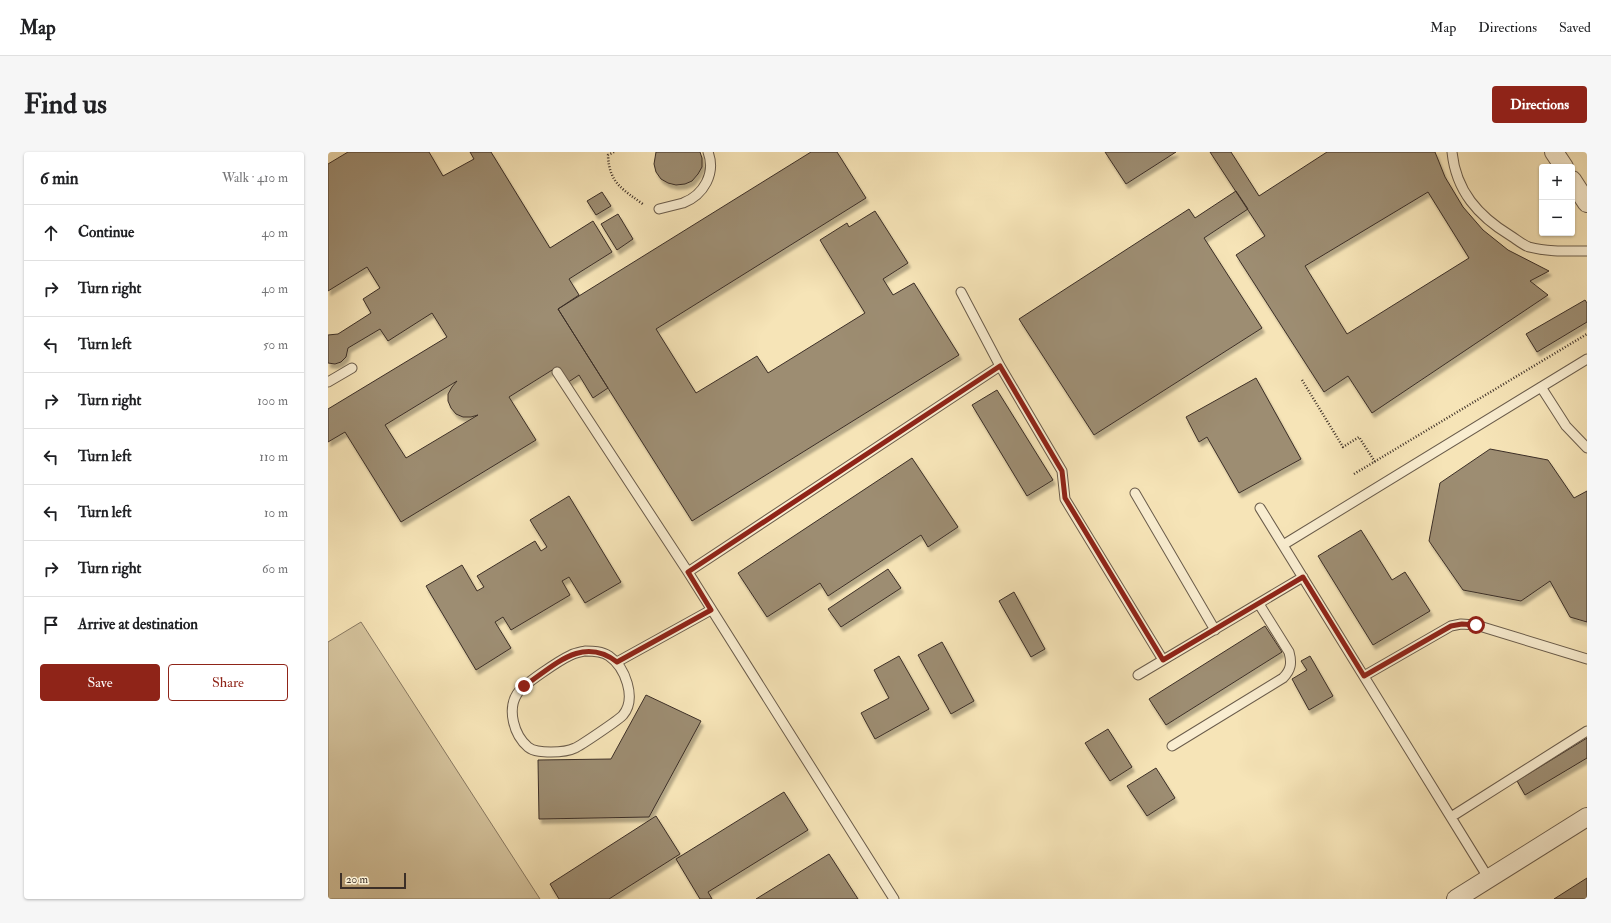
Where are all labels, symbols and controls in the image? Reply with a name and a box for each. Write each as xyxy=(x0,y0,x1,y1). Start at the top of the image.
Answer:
text: Map xyxy=(20,16,56,40)
text: Map xyxy=(1430,19,1456,36)
text: Directions xyxy=(1478,19,1537,36)
text: Saved xyxy=(1559,19,1591,36)
button: Directions xyxy=(1492,86,1587,123)
text: Find us xyxy=(24,87,107,122)
map controls xyxy=(1539,164,1575,236)
button: + xyxy=(1539,164,1575,200)
text: 6 min xyxy=(40,168,79,189)
text: Walk · 410 m xyxy=(222,170,288,186)
button: − xyxy=(1539,200,1575,236)
icon: ahead xyxy=(40,222,62,244)
text: Continue xyxy=(78,223,134,242)
text: 40 m xyxy=(262,225,288,241)
icon: right xyxy=(40,278,62,300)
text: Turn right xyxy=(78,279,141,298)
text: 40 m xyxy=(262,281,288,297)
icon: left xyxy=(40,334,62,356)
text: Turn left xyxy=(78,335,132,354)
text: 50 m xyxy=(263,337,288,353)
icon: right xyxy=(40,390,62,412)
text: Turn right xyxy=(78,391,141,410)
text: 100 m xyxy=(257,393,288,409)
icon: left xyxy=(40,446,62,468)
text: Turn left xyxy=(78,447,132,466)
text: 110 m xyxy=(259,449,288,465)
icon: left xyxy=(40,502,62,524)
text: Turn left xyxy=(78,503,132,522)
text: 10 m xyxy=(264,505,288,521)
icon: right xyxy=(40,558,62,580)
text: Turn right xyxy=(78,559,141,578)
text: 60 m xyxy=(262,561,288,577)
icon: arrive xyxy=(40,614,62,636)
text: Arrive at destination xyxy=(78,615,198,634)
route start xyxy=(1467,616,1485,634)
button: Save xyxy=(40,664,160,701)
button: Share xyxy=(168,664,288,701)
route end xyxy=(515,677,533,695)
scale bar xyxy=(340,871,406,890)
text: 20 m xyxy=(346,873,368,886)

